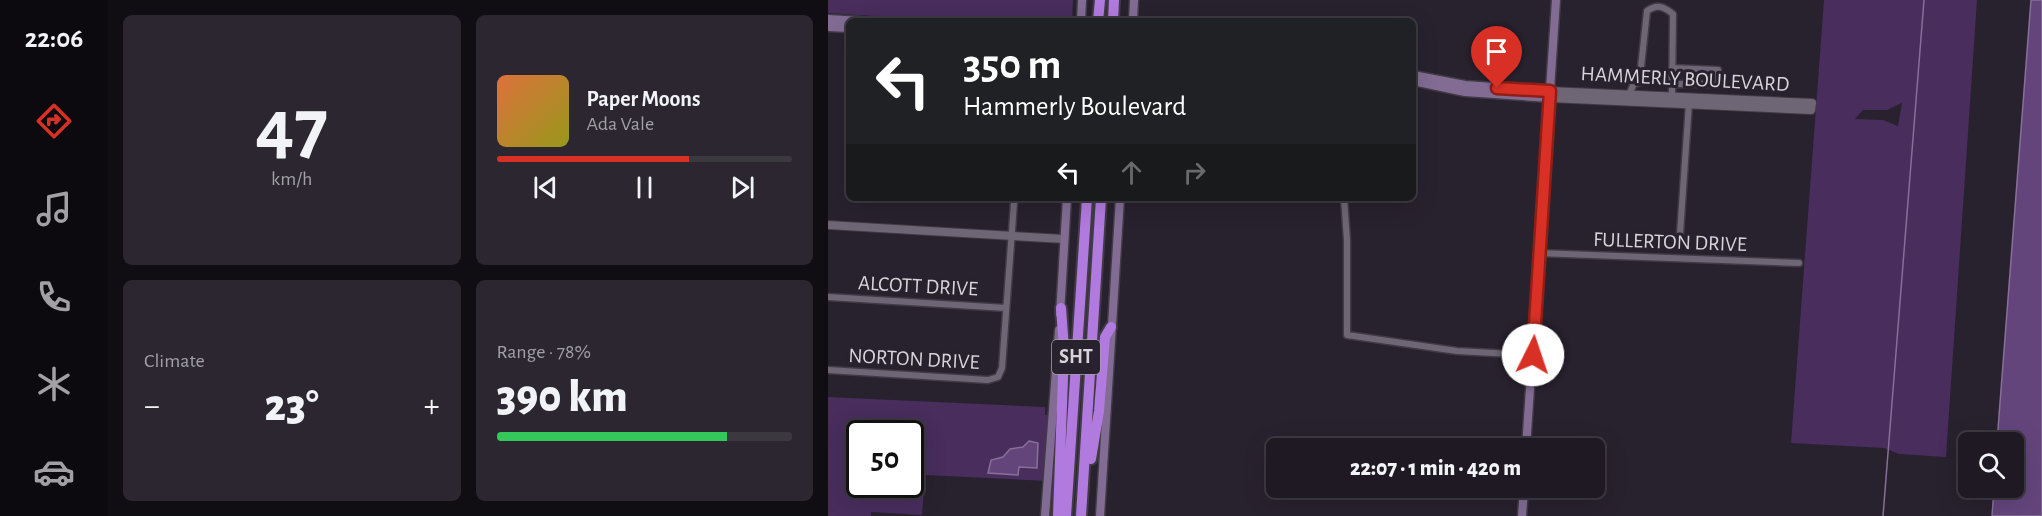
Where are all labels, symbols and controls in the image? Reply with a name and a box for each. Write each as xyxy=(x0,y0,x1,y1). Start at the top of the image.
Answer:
text: 22:06 xyxy=(25,25,83,52)
pin xyxy=(1471,26,1522,88)
icon: arrive xyxy=(1480,35,1513,68)
icon: left xyxy=(864,42,942,120)
text: 350 m xyxy=(963,44,1061,86)
street label: HAMMERLY BOULEVARD xyxy=(1580,63,1790,95)
text: Paper Moons xyxy=(587,88,700,110)
text: 47 xyxy=(255,89,328,167)
text: Hammerly Boulevard xyxy=(963,93,1186,120)
icon: directions xyxy=(33,100,75,142)
text: Ada Vale xyxy=(587,114,654,134)
icon: left xyxy=(1052,156,1085,189)
icon: ahead xyxy=(1115,156,1148,189)
icon: right xyxy=(1178,156,1211,189)
text: km/h xyxy=(271,169,312,189)
icon: previous xyxy=(529,171,562,204)
icon: pause xyxy=(628,171,661,204)
icon: next xyxy=(726,171,759,204)
icon: music xyxy=(33,188,75,230)
street label: FULLERTON DRIVE xyxy=(1593,229,1747,255)
street label: ALCOTT DRIVE xyxy=(858,272,978,300)
icon: phone xyxy=(33,276,75,318)
position arrow xyxy=(1501,323,1565,387)
road number: SHT xyxy=(1052,340,1100,374)
text: Range · 78% xyxy=(497,342,591,362)
street label: NORTON DRIVE xyxy=(848,345,980,373)
text: Climate xyxy=(144,351,205,371)
icon: climate xyxy=(33,363,75,405)
text: 390 km xyxy=(497,375,628,420)
text: 23° xyxy=(265,384,319,429)
text: − xyxy=(144,390,160,423)
text: + xyxy=(424,390,440,423)
speed limit sign: 50 xyxy=(846,420,924,498)
map controls xyxy=(1958,432,2024,498)
button: search xyxy=(1958,432,2024,498)
icon: car xyxy=(33,451,75,493)
text: 22:07 · 1 min · 420 m xyxy=(1350,457,1521,479)

